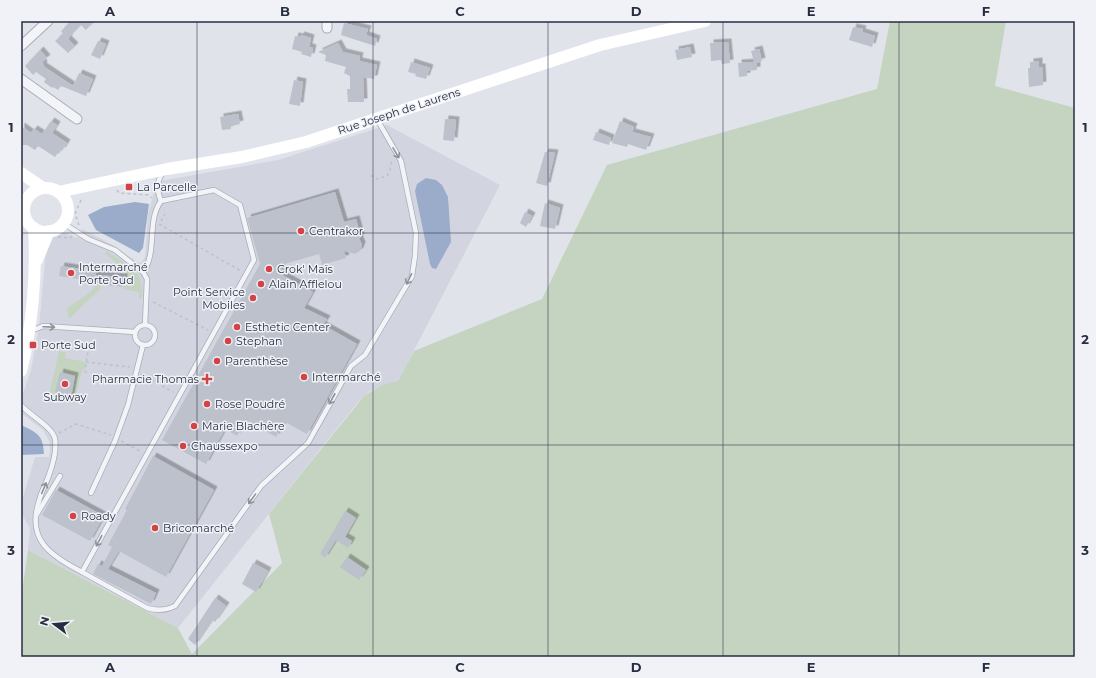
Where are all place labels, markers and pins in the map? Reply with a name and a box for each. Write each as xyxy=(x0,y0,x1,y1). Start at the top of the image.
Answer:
place label: La Parcelle xyxy=(137,180,197,194)
marker: La Parcelle xyxy=(124,182,134,192)
place label: Centrakor xyxy=(309,224,363,238)
marker: Centrakor xyxy=(296,226,306,236)
place label: Intermarché Porte Sud xyxy=(79,260,148,287)
place label: Crok' Maïs xyxy=(277,262,334,276)
marker: Crok' Maïs xyxy=(264,264,274,274)
marker: Intermarché Porte Sud xyxy=(66,268,76,278)
place label: Alain Afflelou xyxy=(269,277,342,291)
marker: Alain Afflelou xyxy=(256,279,266,289)
place label: Point Service Mobiles xyxy=(173,285,246,312)
marker: Point Service Mobiles xyxy=(248,293,258,303)
place label: Esthetic Center xyxy=(245,320,330,334)
marker: Esthetic Center xyxy=(232,322,242,332)
place label: Stephan xyxy=(236,334,283,348)
marker: Stephan xyxy=(223,336,233,346)
place label: Porte Sud xyxy=(41,338,96,352)
marker: Porte Sud xyxy=(28,340,38,350)
place label: Parenthèse xyxy=(225,354,288,368)
marker: Parenthèse xyxy=(212,356,222,366)
place label: Intermarché xyxy=(312,370,381,384)
place label: Pharmacie Thomas xyxy=(92,372,200,386)
marker: Intermarché xyxy=(299,372,309,382)
marker: Pharmacie Thomas xyxy=(202,374,212,384)
marker: Subway xyxy=(60,379,70,389)
place label: Subway xyxy=(43,390,87,404)
place label: Rose Poudré xyxy=(215,397,286,411)
marker: Rose Poudré xyxy=(202,399,212,409)
place label: Marie Blachère xyxy=(202,419,285,433)
marker: Marie Blachère xyxy=(189,421,199,431)
place label: Chaussexpo xyxy=(191,439,258,453)
marker: Chaussexpo xyxy=(178,441,188,451)
place label: Roady xyxy=(81,509,116,523)
marker: Roady xyxy=(68,511,78,521)
place label: Bricomarché xyxy=(163,521,235,535)
marker: Bricomarché xyxy=(150,523,160,533)

